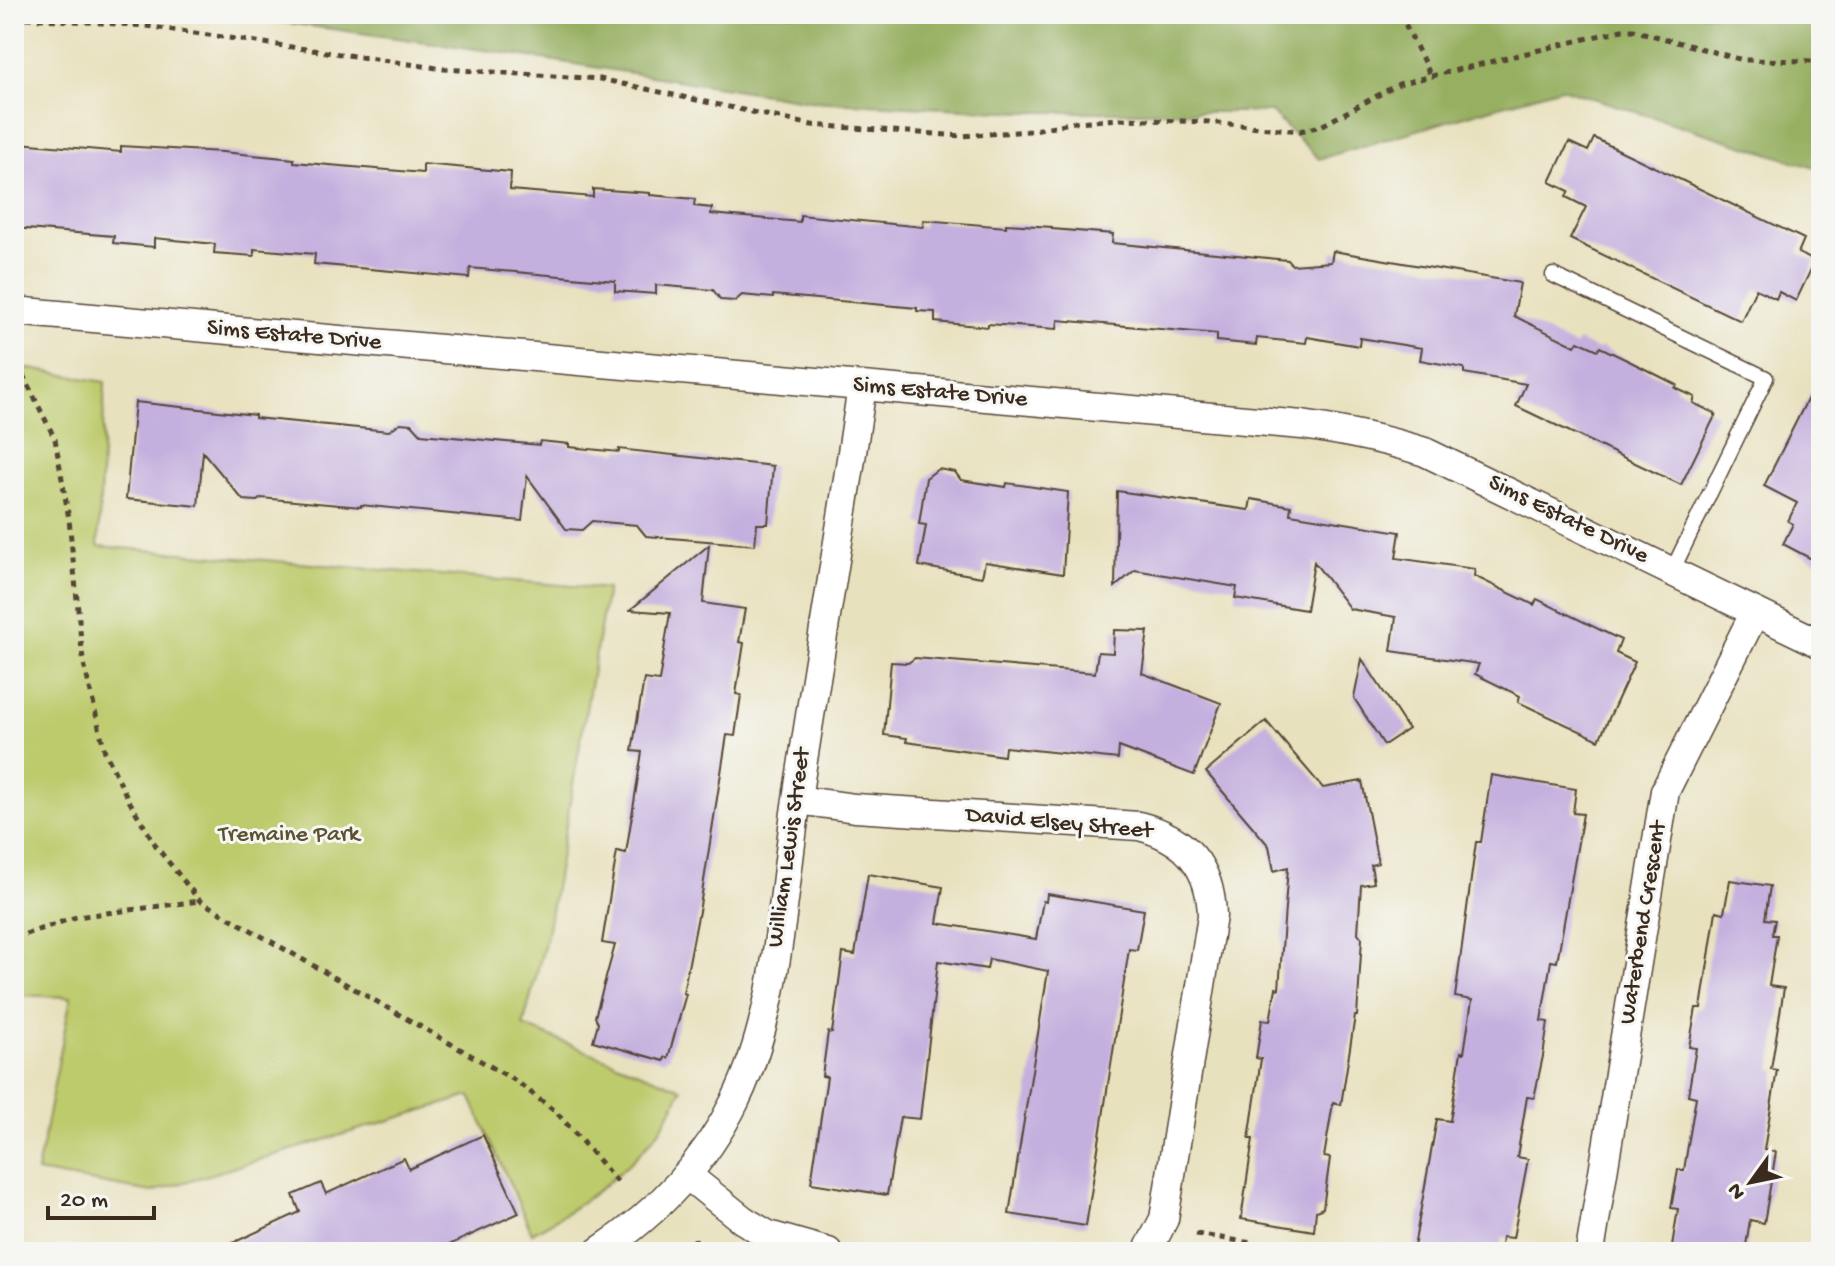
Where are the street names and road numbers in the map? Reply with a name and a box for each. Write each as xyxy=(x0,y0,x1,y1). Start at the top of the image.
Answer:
street label: Sims Estate Drive xyxy=(206,314,383,358)
street label: Sims Estate Drive xyxy=(852,371,1029,415)
street label: Sims Estate Drive xyxy=(1483,469,1654,572)
street label: William Lewis Street xyxy=(762,744,819,950)
street label: David Elsey Street xyxy=(962,801,1156,847)
street label: Waterbend Crescent xyxy=(1614,817,1675,1027)

